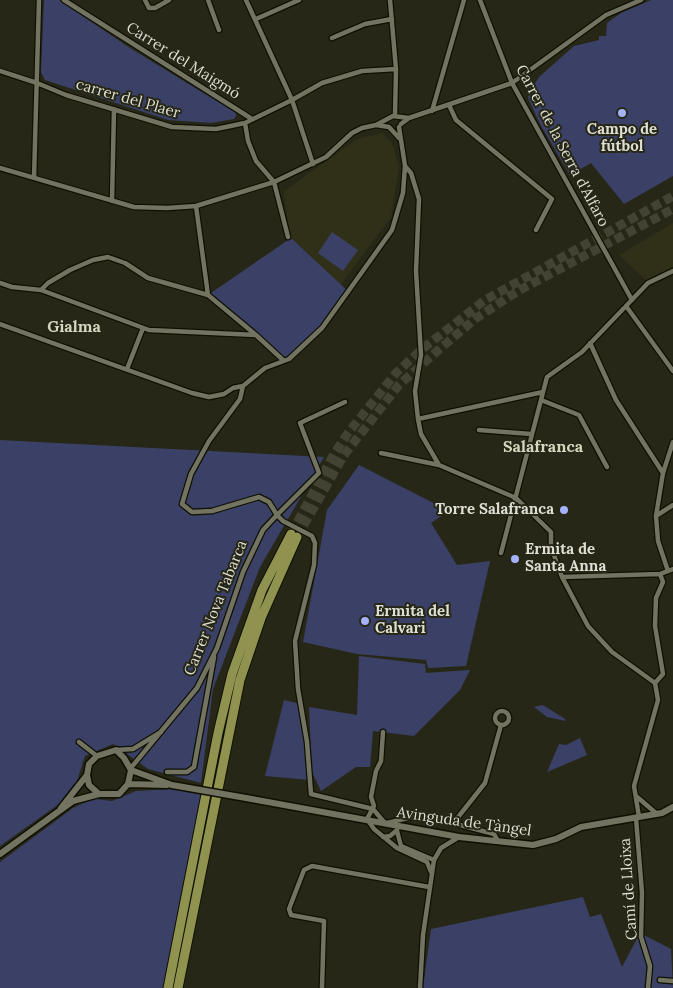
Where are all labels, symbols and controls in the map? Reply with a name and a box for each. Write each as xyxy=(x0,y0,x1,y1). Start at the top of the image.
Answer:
street label: Carrer del Maigmó xyxy=(123,19,243,103)
street label: Carrer de la Serra d'Alfaro xyxy=(512,62,612,230)
street label: carrer del Plaer xyxy=(74,76,182,122)
marker: Campo de fútbol xyxy=(616,107,628,119)
place label: Campo de fútbol xyxy=(587,121,657,156)
district label: Gialma xyxy=(47,317,101,337)
district label: Salafranca xyxy=(503,437,583,457)
place label: Torre Salafranca xyxy=(435,501,554,519)
marker: Torre Salafranca xyxy=(558,504,570,516)
street label: Carrer Nova Tabarca xyxy=(181,538,251,678)
place label: Ermita de Santa Anna xyxy=(525,541,606,576)
marker: Ermita de Santa Anna xyxy=(509,553,521,565)
place label: Ermita del Calvari xyxy=(375,603,450,638)
marker: Ermita del Calvari xyxy=(359,615,371,627)
street label: Avinguda de Tàngel xyxy=(396,804,532,840)
street label: Camí de Lloixa xyxy=(616,837,642,941)

